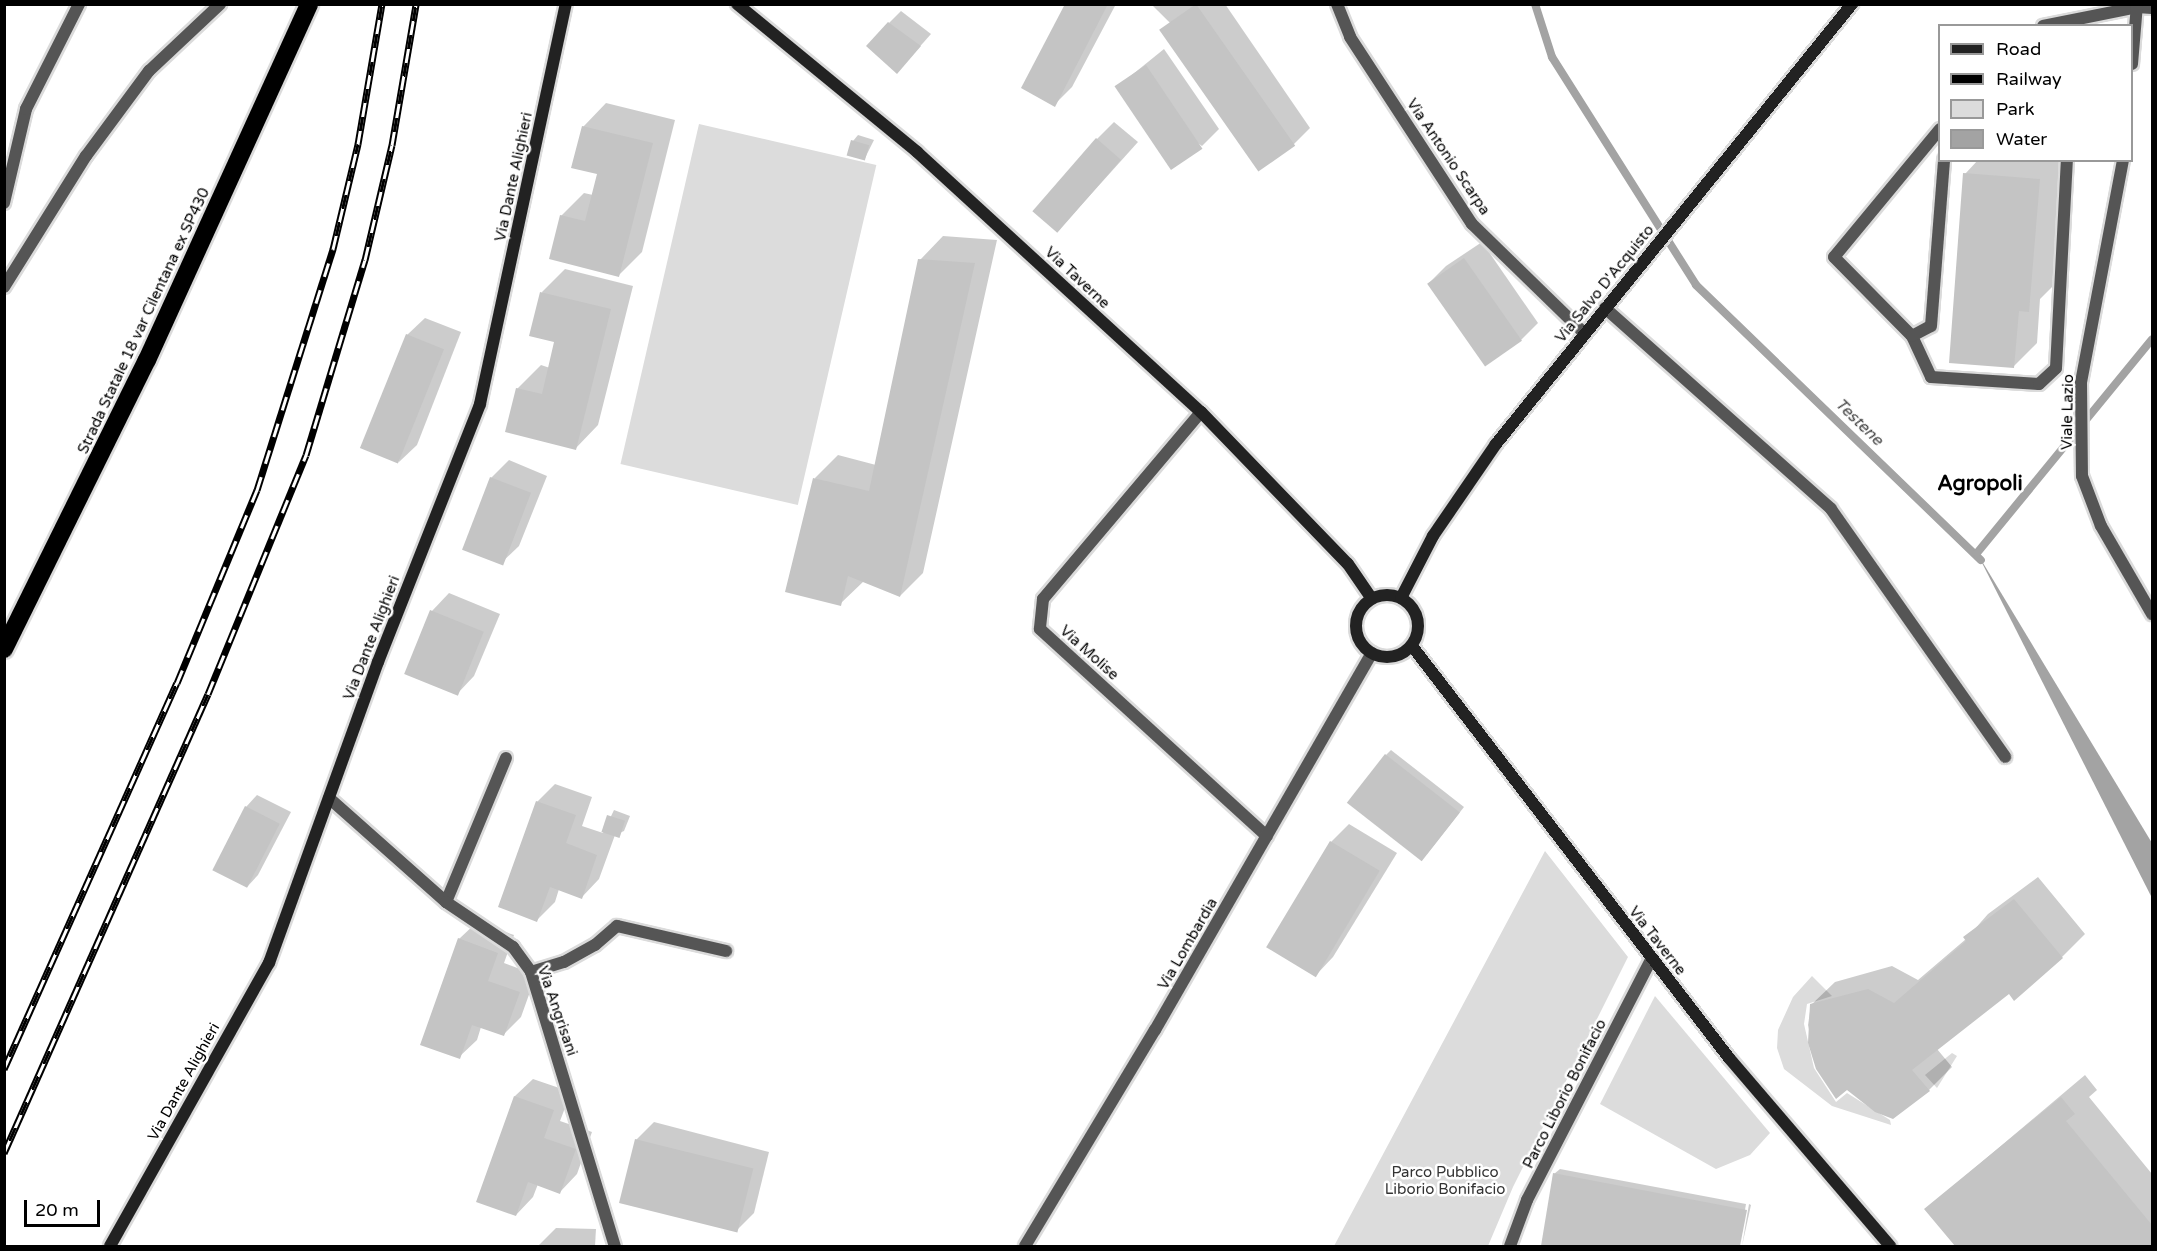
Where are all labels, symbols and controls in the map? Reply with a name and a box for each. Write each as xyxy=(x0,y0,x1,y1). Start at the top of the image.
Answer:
legend xyxy=(1938,24,2133,162)
text: Road xyxy=(1996,38,2041,60)
text: Railway xyxy=(1996,68,2062,90)
street label: Via Antonio Scarpa xyxy=(1402,95,1494,219)
text: Park xyxy=(1996,98,2034,120)
street label: Via Dante Alighieri xyxy=(492,111,536,243)
text: Water xyxy=(1996,128,2047,150)
street label: Strada Statale 18 var Cilentana ex SP430 xyxy=(74,185,214,457)
street label: Via Salvo D'Acquisto xyxy=(1552,221,1658,347)
street label: Via Taverne xyxy=(1041,243,1113,313)
street label: Viale Lazio xyxy=(2058,374,2078,450)
water label: Testene xyxy=(1831,395,1887,449)
district label: Agropoli xyxy=(1937,471,2023,497)
street label: Via Dante Alighieri xyxy=(340,573,404,703)
street label: Via Molise xyxy=(1056,622,1122,684)
street label: Via Lombardia xyxy=(1154,895,1222,993)
street label: Via Taverne xyxy=(1625,903,1689,979)
street label: Via Angrisani xyxy=(533,964,581,1058)
street label: Parco Liborio Bonifacio xyxy=(1519,1016,1611,1172)
street label: Via Dante Alighieri xyxy=(144,1020,224,1144)
park label: Parco Pubblico Liborio Bonifacio xyxy=(1385,1163,1505,1198)
scale bar xyxy=(27,1188,104,1226)
text: 20 m xyxy=(35,1199,79,1221)

